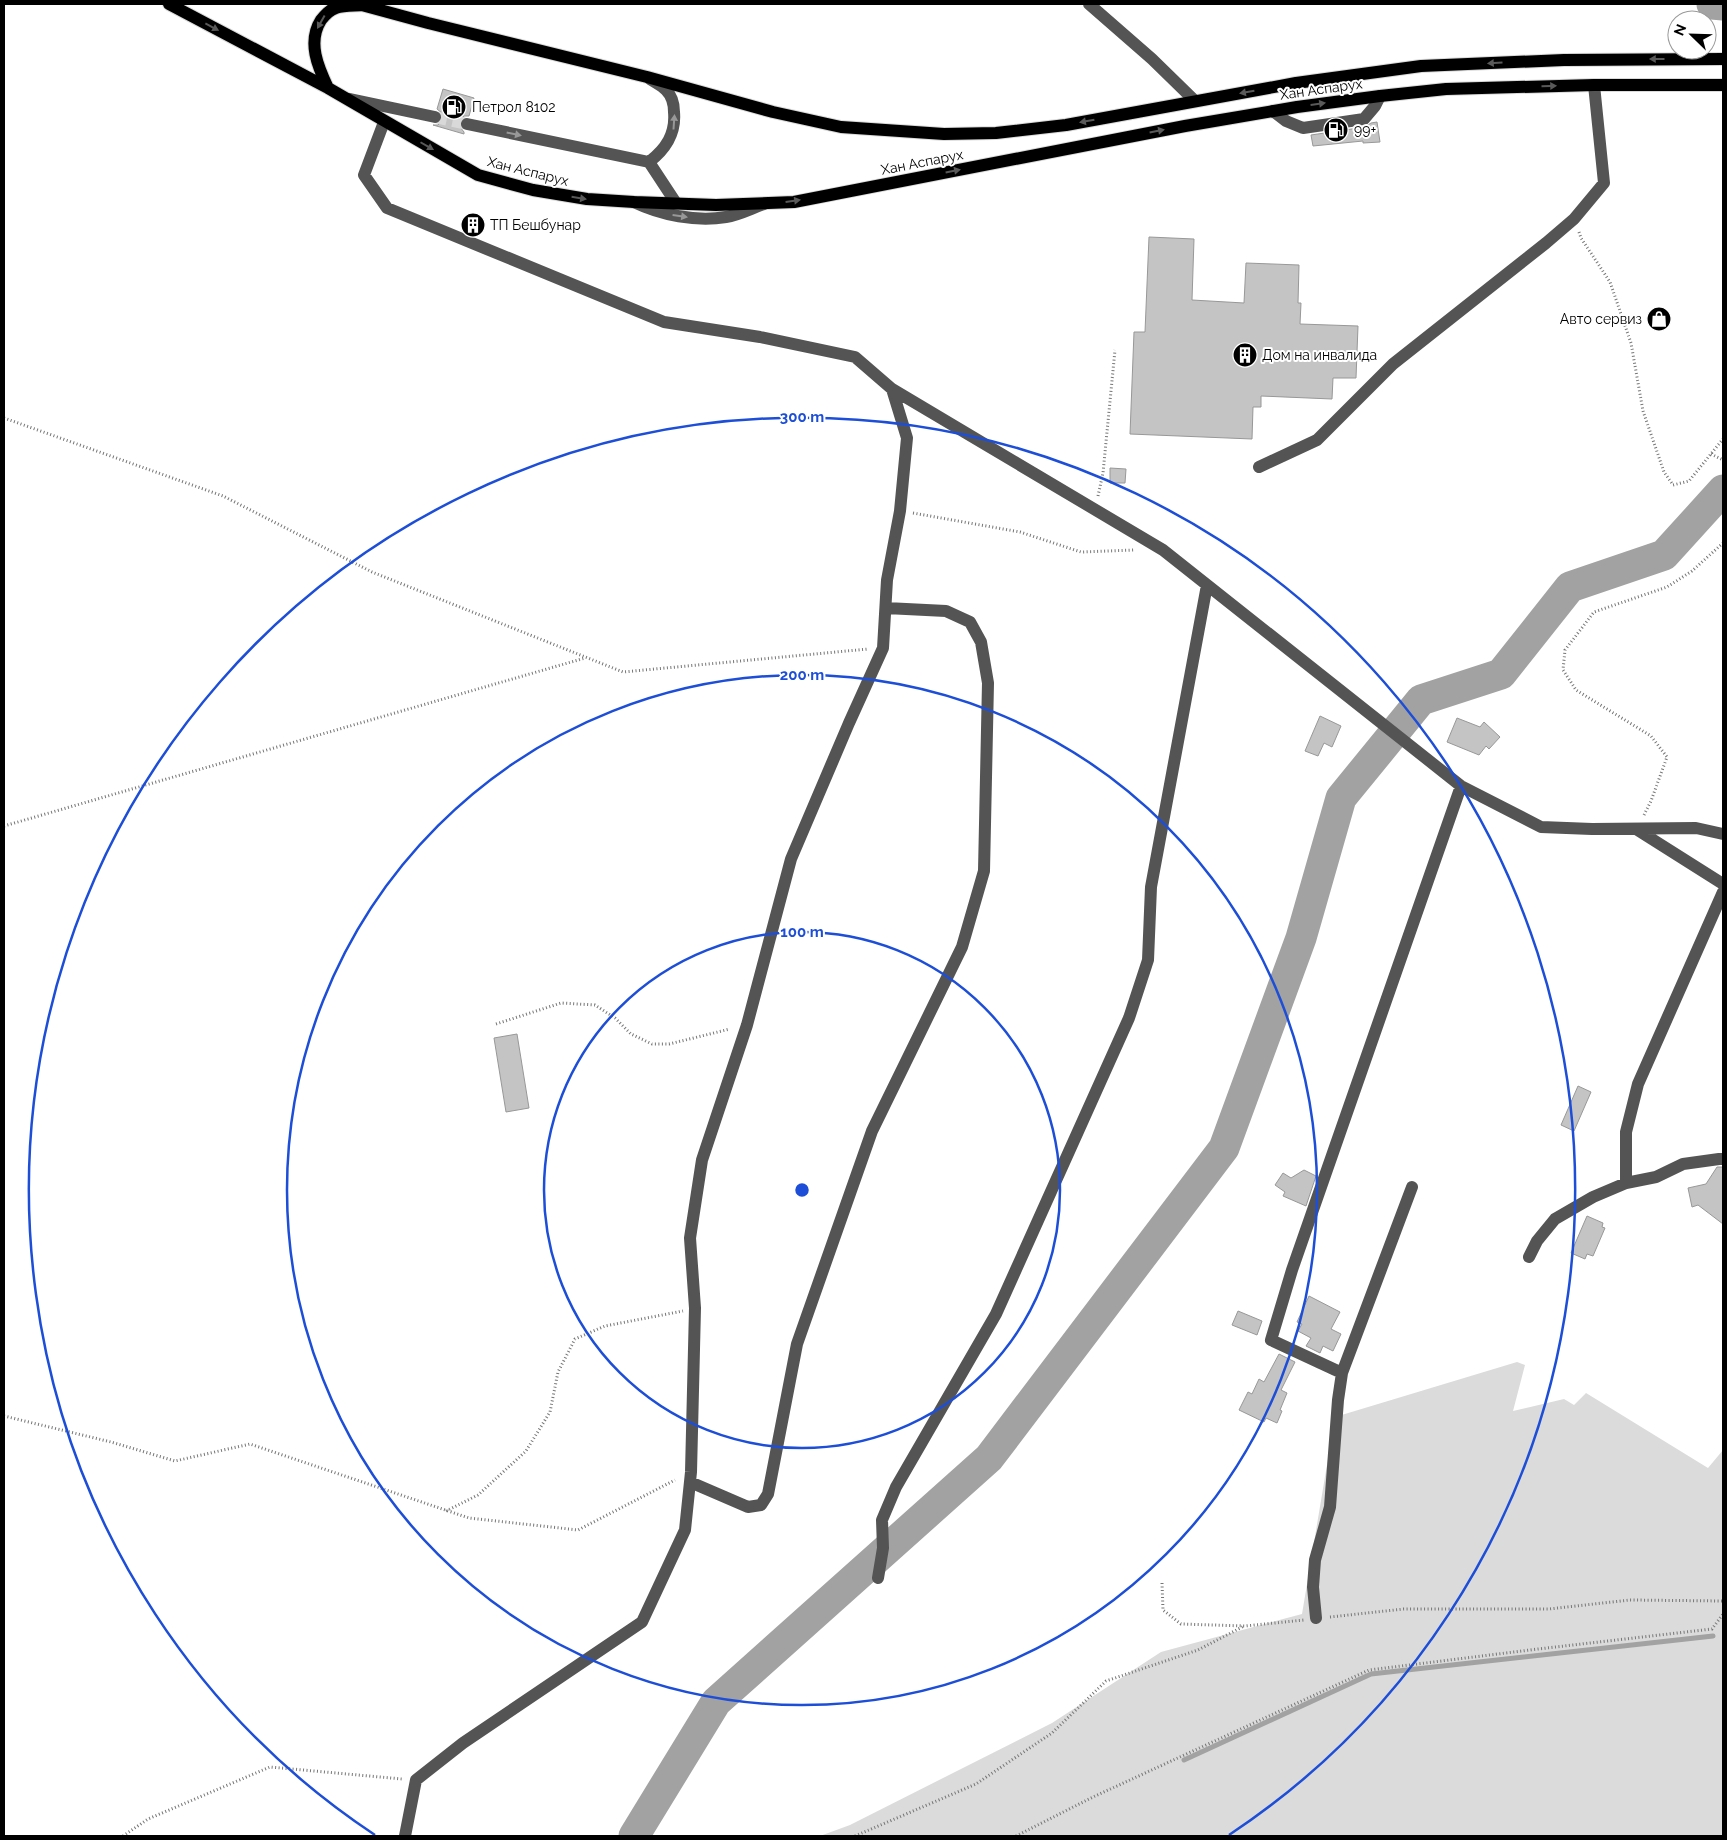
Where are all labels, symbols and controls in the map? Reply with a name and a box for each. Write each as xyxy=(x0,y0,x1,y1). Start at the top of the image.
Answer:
north arrow xyxy=(1667,10,1717,60)
one-way arrow xyxy=(317,15,326,28)
text: N xyxy=(1671,22,1689,38)
one-way arrow xyxy=(205,23,219,31)
one-way arrow xyxy=(1649,55,1665,63)
one-way arrow xyxy=(1486,59,1502,67)
street label: Хан Аспарух xyxy=(1279,75,1363,103)
one-way arrow xyxy=(1541,82,1557,90)
one-way arrow xyxy=(1238,88,1254,96)
fuel station icon: Петрол 8102 xyxy=(441,94,467,120)
place label: Петрол 8102 xyxy=(472,99,556,115)
one-way arrow xyxy=(1310,100,1326,108)
one-way arrow xyxy=(671,114,679,130)
fuel station icon: 99+ xyxy=(1323,117,1349,143)
one-way arrow xyxy=(1078,118,1094,126)
place label: 99+ xyxy=(1354,122,1376,138)
one-way arrow xyxy=(1150,127,1166,135)
one-way arrow xyxy=(507,130,522,138)
one-way arrow xyxy=(420,141,433,150)
street label: Хан Аспарух xyxy=(880,146,964,178)
street label: Хан Аспарух xyxy=(486,153,570,189)
one-way arrow xyxy=(945,167,961,175)
one-way arrow xyxy=(571,195,587,203)
one-way arrow xyxy=(786,197,802,205)
building icon: ТП Бешбунар xyxy=(460,212,486,238)
one-way arrow xyxy=(672,212,688,220)
place label: ТП Бешбунар xyxy=(490,217,581,233)
shop icon: Авто сервиз xyxy=(1646,306,1672,332)
place label: Авто сервиз xyxy=(1560,311,1642,327)
building icon: Дом на инвалида xyxy=(1232,342,1258,368)
place label: Дом на инвалида xyxy=(1262,347,1377,363)
text: 300 m xyxy=(780,408,824,426)
text: 200 m xyxy=(780,666,824,684)
text: 100 m xyxy=(780,923,824,941)
centre of rings xyxy=(793,1181,811,1199)

